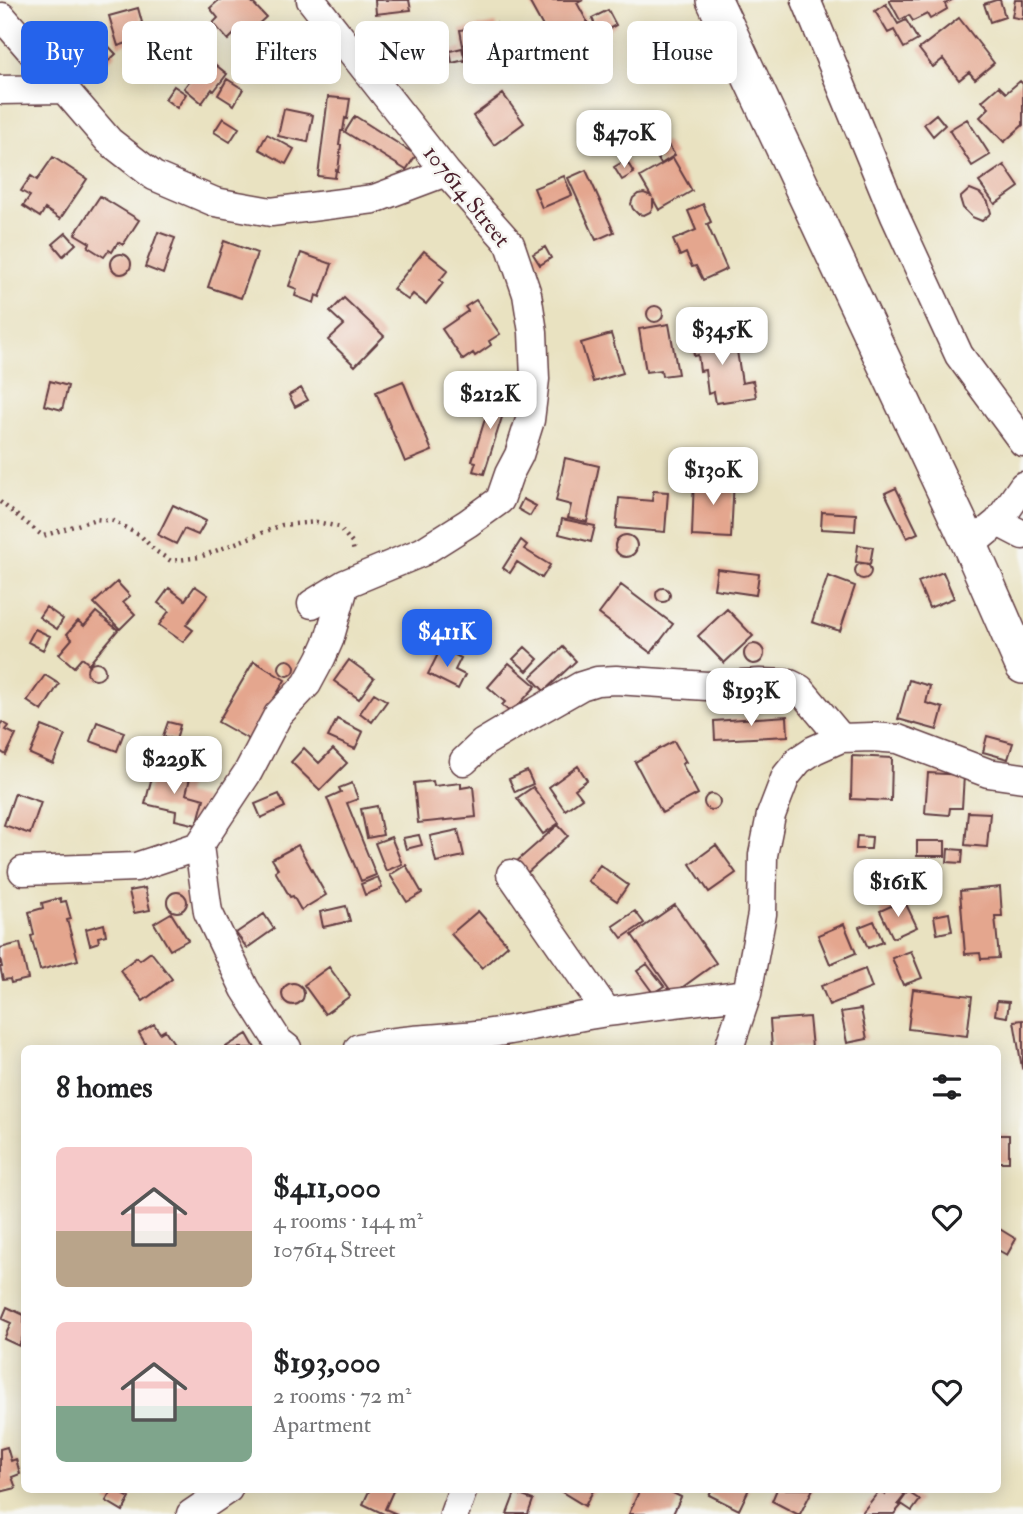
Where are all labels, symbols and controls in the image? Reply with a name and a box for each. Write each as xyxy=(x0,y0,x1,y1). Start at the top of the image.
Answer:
chip: Buy xyxy=(21,21,108,84)
chip: Rent xyxy=(122,21,217,84)
chip: Filters xyxy=(231,21,341,84)
chip: New xyxy=(355,21,449,84)
chip: Apartment xyxy=(463,21,613,84)
chip: House xyxy=(627,21,737,84)
pin: $470K xyxy=(575,110,673,170)
text: $470K xyxy=(592,118,656,147)
street label: 107614 Street xyxy=(417,139,517,253)
pin: $345K xyxy=(673,308,771,367)
text: $345K xyxy=(692,315,752,344)
pin: $212K xyxy=(441,372,539,431)
text: $212K xyxy=(460,379,520,408)
pin: $130K xyxy=(664,448,762,507)
text: $130K xyxy=(684,455,742,484)
pin: $411K xyxy=(398,610,496,669)
text: $411K xyxy=(418,617,476,646)
pin: $193K xyxy=(702,668,800,728)
text: $193K xyxy=(722,676,780,705)
pin: $229K xyxy=(125,736,223,796)
text: $229K xyxy=(142,744,206,773)
pin: $161K xyxy=(849,860,947,919)
text: $161K xyxy=(870,867,926,896)
icon: filters xyxy=(928,1068,966,1106)
text: 8 homes xyxy=(56,1069,153,1106)
text: $411,000 xyxy=(273,1169,381,1206)
icon: home xyxy=(112,1175,196,1259)
icon: heart xyxy=(928,1198,966,1236)
text: 4 rooms · 144 m² xyxy=(273,1206,423,1235)
text: 107614 Street xyxy=(273,1235,396,1264)
text: $193,000 xyxy=(273,1344,381,1381)
icon: home xyxy=(112,1350,196,1434)
icon: heart xyxy=(928,1373,966,1411)
text: 2 rooms · 72 m² xyxy=(273,1381,411,1410)
text: Apartment xyxy=(273,1410,371,1439)

